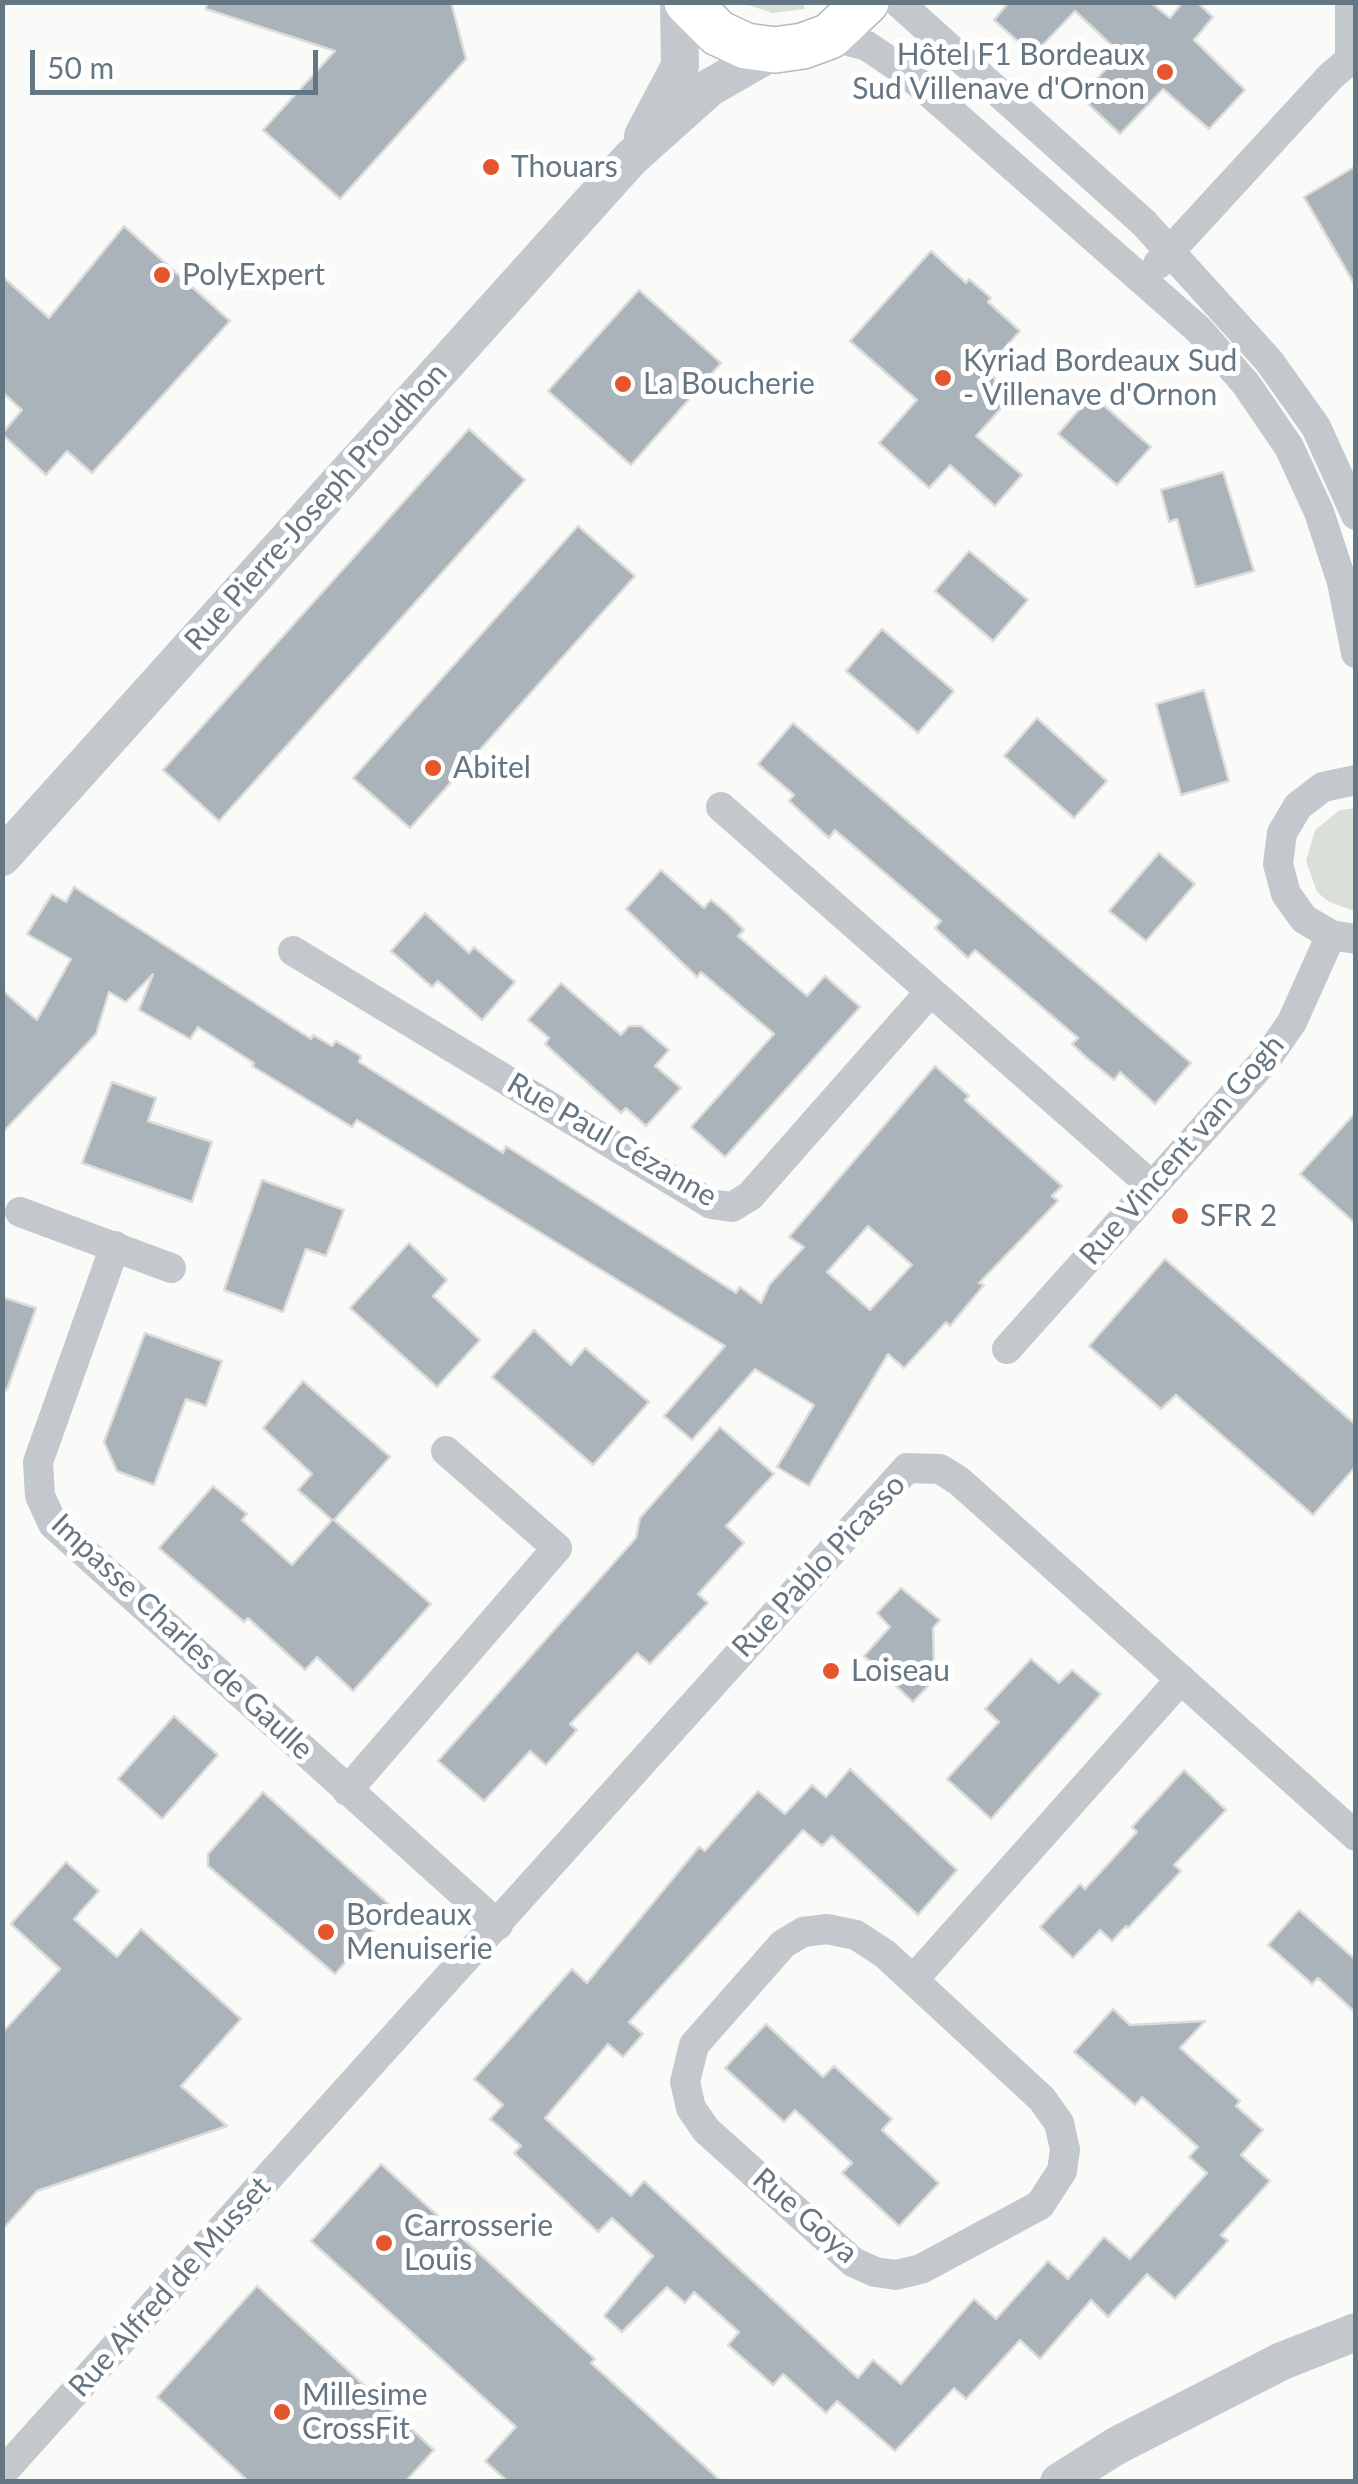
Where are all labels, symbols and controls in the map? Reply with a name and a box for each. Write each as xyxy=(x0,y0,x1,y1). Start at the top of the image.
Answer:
scale bar xyxy=(35,30,322,92)
place label: Hôtel F1 Bordeaux Sud Villenave d'Ornon xyxy=(852,37,1145,108)
text: 50 m xyxy=(47,49,114,85)
marker: Hôtel F1 Bordeaux Sud Villenave d'Ornon xyxy=(1154,61,1176,83)
place label: Thouars xyxy=(511,149,618,185)
marker: Thouars xyxy=(480,156,502,178)
place label: PolyExpert xyxy=(182,257,325,293)
marker: PolyExpert xyxy=(151,264,173,286)
place label: Kyriad Bordeaux Sud - Villenave d'Ornon xyxy=(963,343,1237,414)
street label: Rue Pierre-Joseph Proudhon xyxy=(177,356,455,658)
place label: La Boucherie xyxy=(643,366,815,402)
marker: Kyriad Bordeaux Sud - Villenave d'Ornon xyxy=(932,367,954,389)
marker: La Boucherie xyxy=(612,373,634,395)
place label: Abitel xyxy=(453,750,531,786)
marker: Abitel xyxy=(422,757,444,779)
street label: Rue Vincent van Gogh xyxy=(1072,1028,1292,1272)
street label: Rue Paul Cézanne xyxy=(501,1065,723,1215)
place label: SFR 2 xyxy=(1200,1198,1277,1234)
marker: SFR 2 xyxy=(1169,1205,1191,1227)
street label: Rue Pablo Picasso xyxy=(725,1467,913,1665)
street label: Impasse Charles de Gaulle xyxy=(44,1507,320,1767)
place label: Loiseau xyxy=(851,1653,950,1689)
marker: Loiseau xyxy=(820,1660,842,1682)
place label: Bordeaux Menuiserie xyxy=(346,1897,493,1968)
marker: Bordeaux Menuiserie xyxy=(315,1921,337,1943)
street label: Rue Goya xyxy=(745,2161,865,2271)
street label: Rue Alfred de Musset xyxy=(62,2169,278,2405)
place label: Carrosserie Louis xyxy=(404,2208,553,2278)
marker: Carrosserie Louis xyxy=(373,2232,395,2254)
place label: Millesime CrossFit xyxy=(302,2377,428,2448)
marker: Millesime CrossFit xyxy=(271,2401,293,2423)

